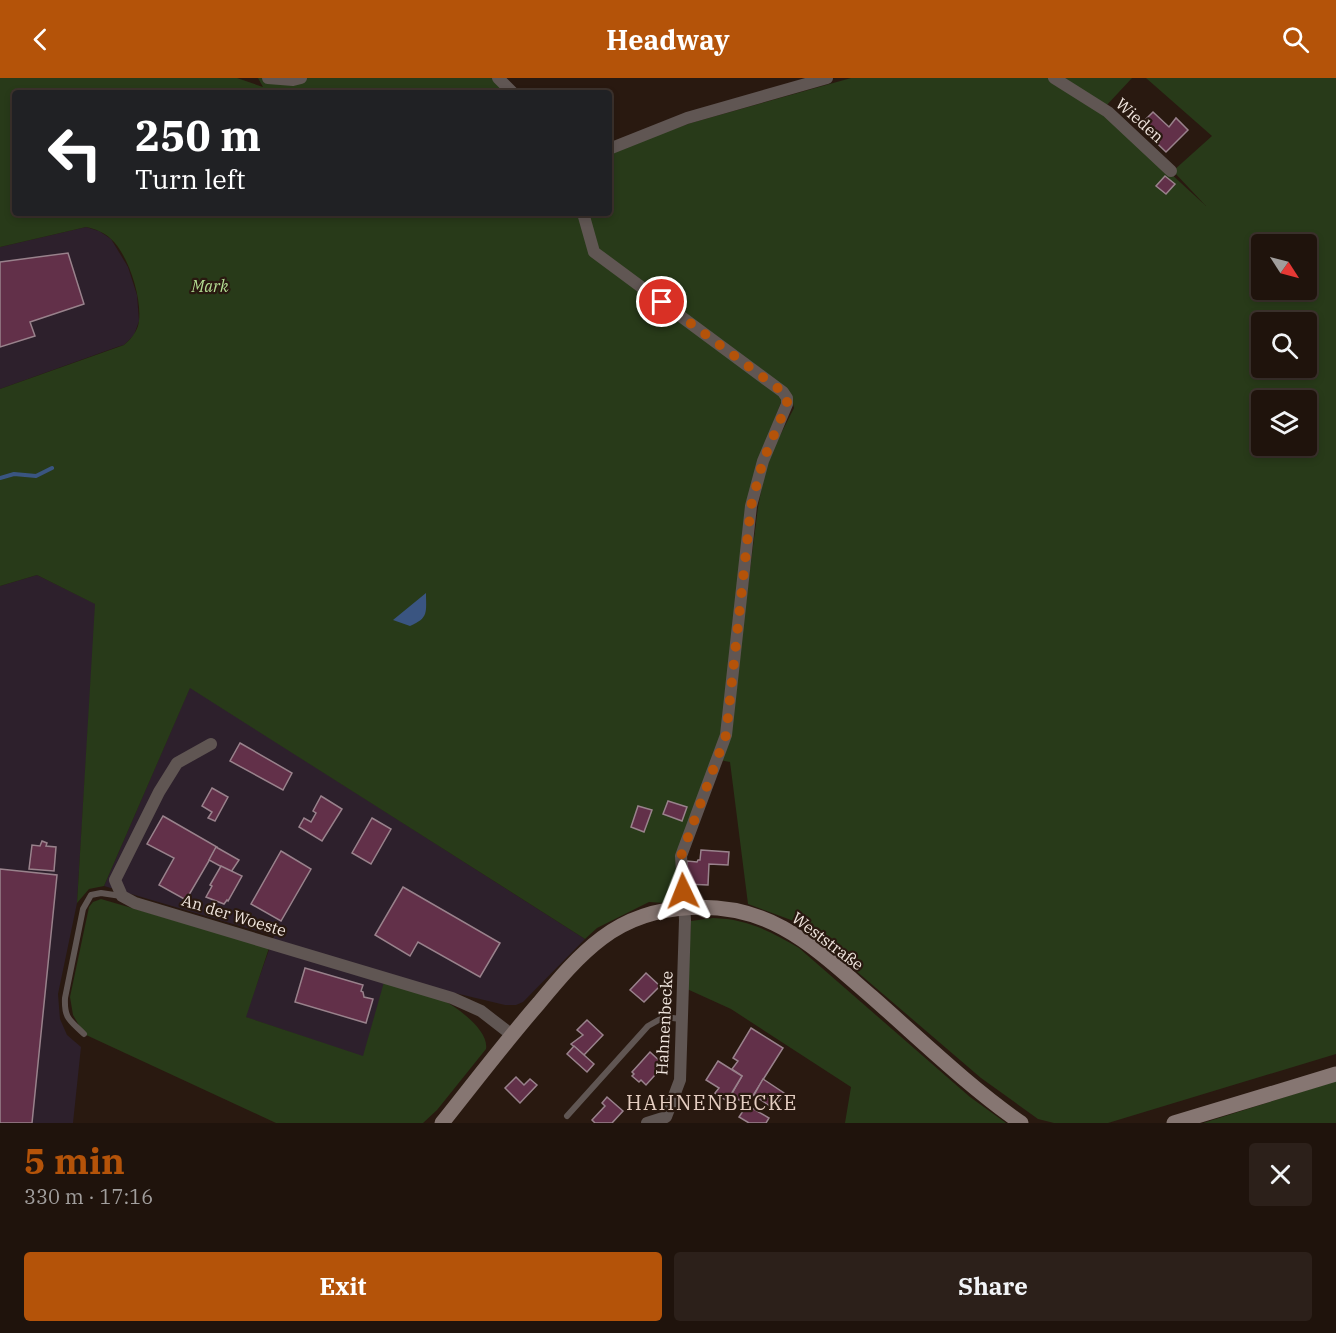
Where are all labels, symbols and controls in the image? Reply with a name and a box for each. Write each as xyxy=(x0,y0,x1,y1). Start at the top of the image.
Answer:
text: Headway xyxy=(606,22,730,57)
icon: back xyxy=(24,23,57,56)
icon: search xyxy=(1279,23,1312,56)
street label: Wieden xyxy=(1112,93,1168,147)
text: 250 m xyxy=(135,108,261,163)
icon: left xyxy=(36,114,114,192)
text: Turn left xyxy=(135,161,246,196)
north arrow xyxy=(1251,234,1317,300)
map controls xyxy=(1251,234,1317,456)
park label: Mark xyxy=(191,276,229,296)
pin xyxy=(636,276,687,327)
icon: arrive xyxy=(645,285,678,318)
button: search xyxy=(1251,312,1317,378)
button: layers xyxy=(1251,390,1317,456)
position arrow xyxy=(651,859,715,923)
street label: An der Woeste xyxy=(179,890,289,940)
street label: Weststraße xyxy=(788,908,868,974)
street label: Hahnenbecke xyxy=(651,970,677,1076)
district label: HAHNENBECKE xyxy=(626,1089,798,1116)
text: 5 min xyxy=(24,1137,125,1184)
button: close xyxy=(1249,1143,1312,1206)
text: 330 m · 17:16 xyxy=(24,1183,153,1210)
button: Exit xyxy=(24,1252,662,1321)
button: Share xyxy=(674,1252,1312,1321)

